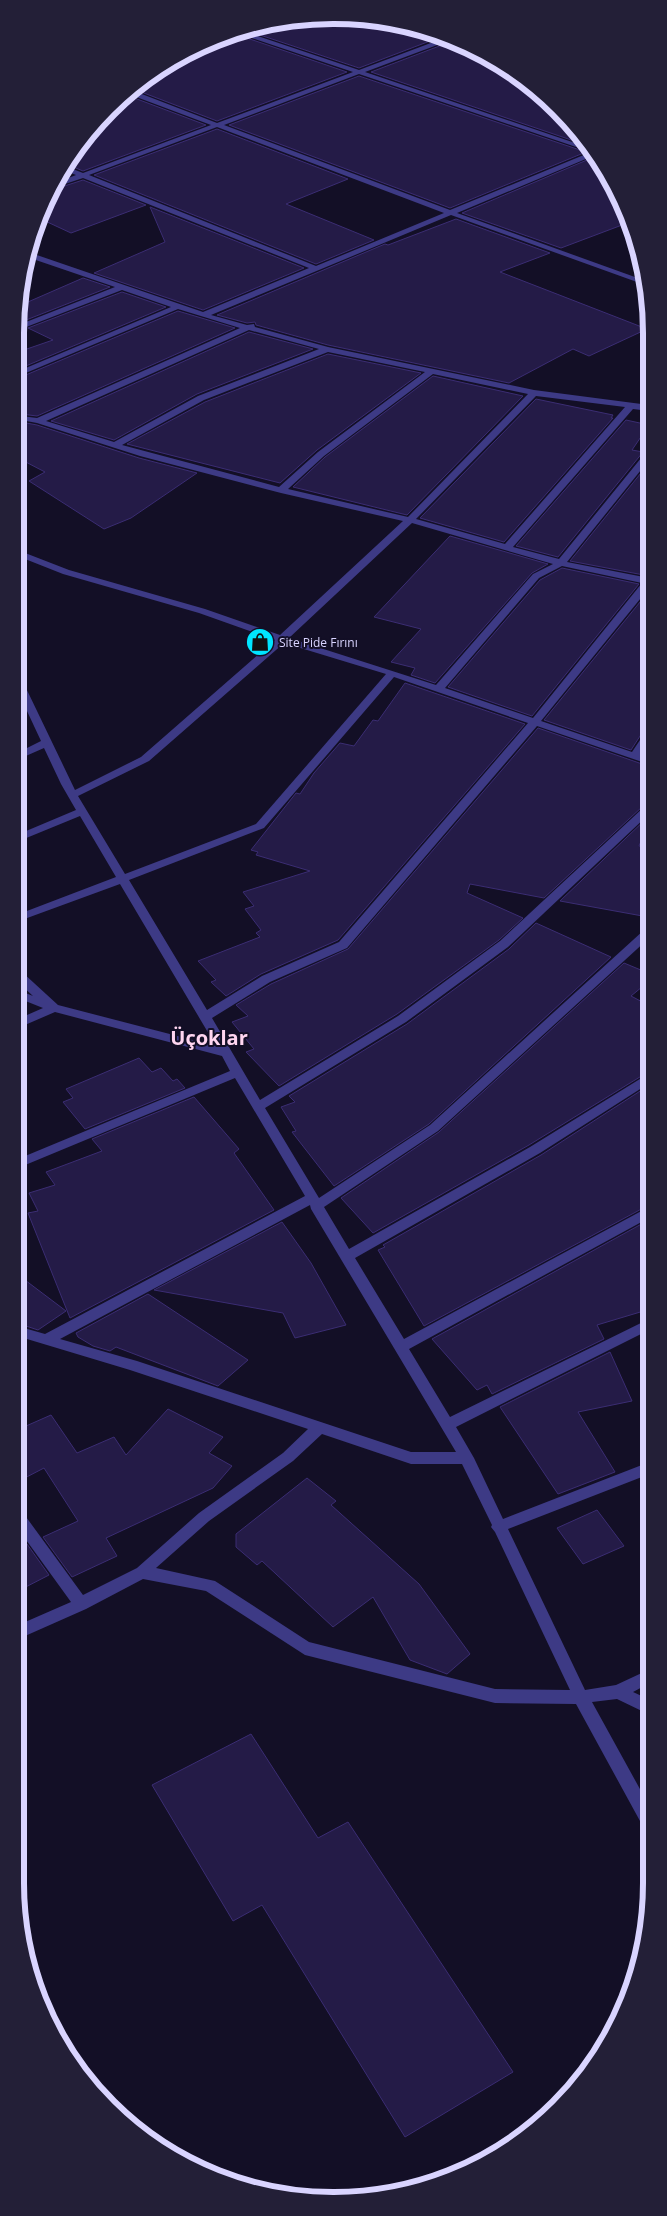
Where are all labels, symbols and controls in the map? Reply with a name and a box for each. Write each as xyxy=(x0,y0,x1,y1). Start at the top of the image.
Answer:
shop icon: Site Pide Fırını xyxy=(245,627,275,657)
place label: Site Pide Fırını xyxy=(279,634,358,651)
district label: Üçoklar xyxy=(170,1024,248,1051)

